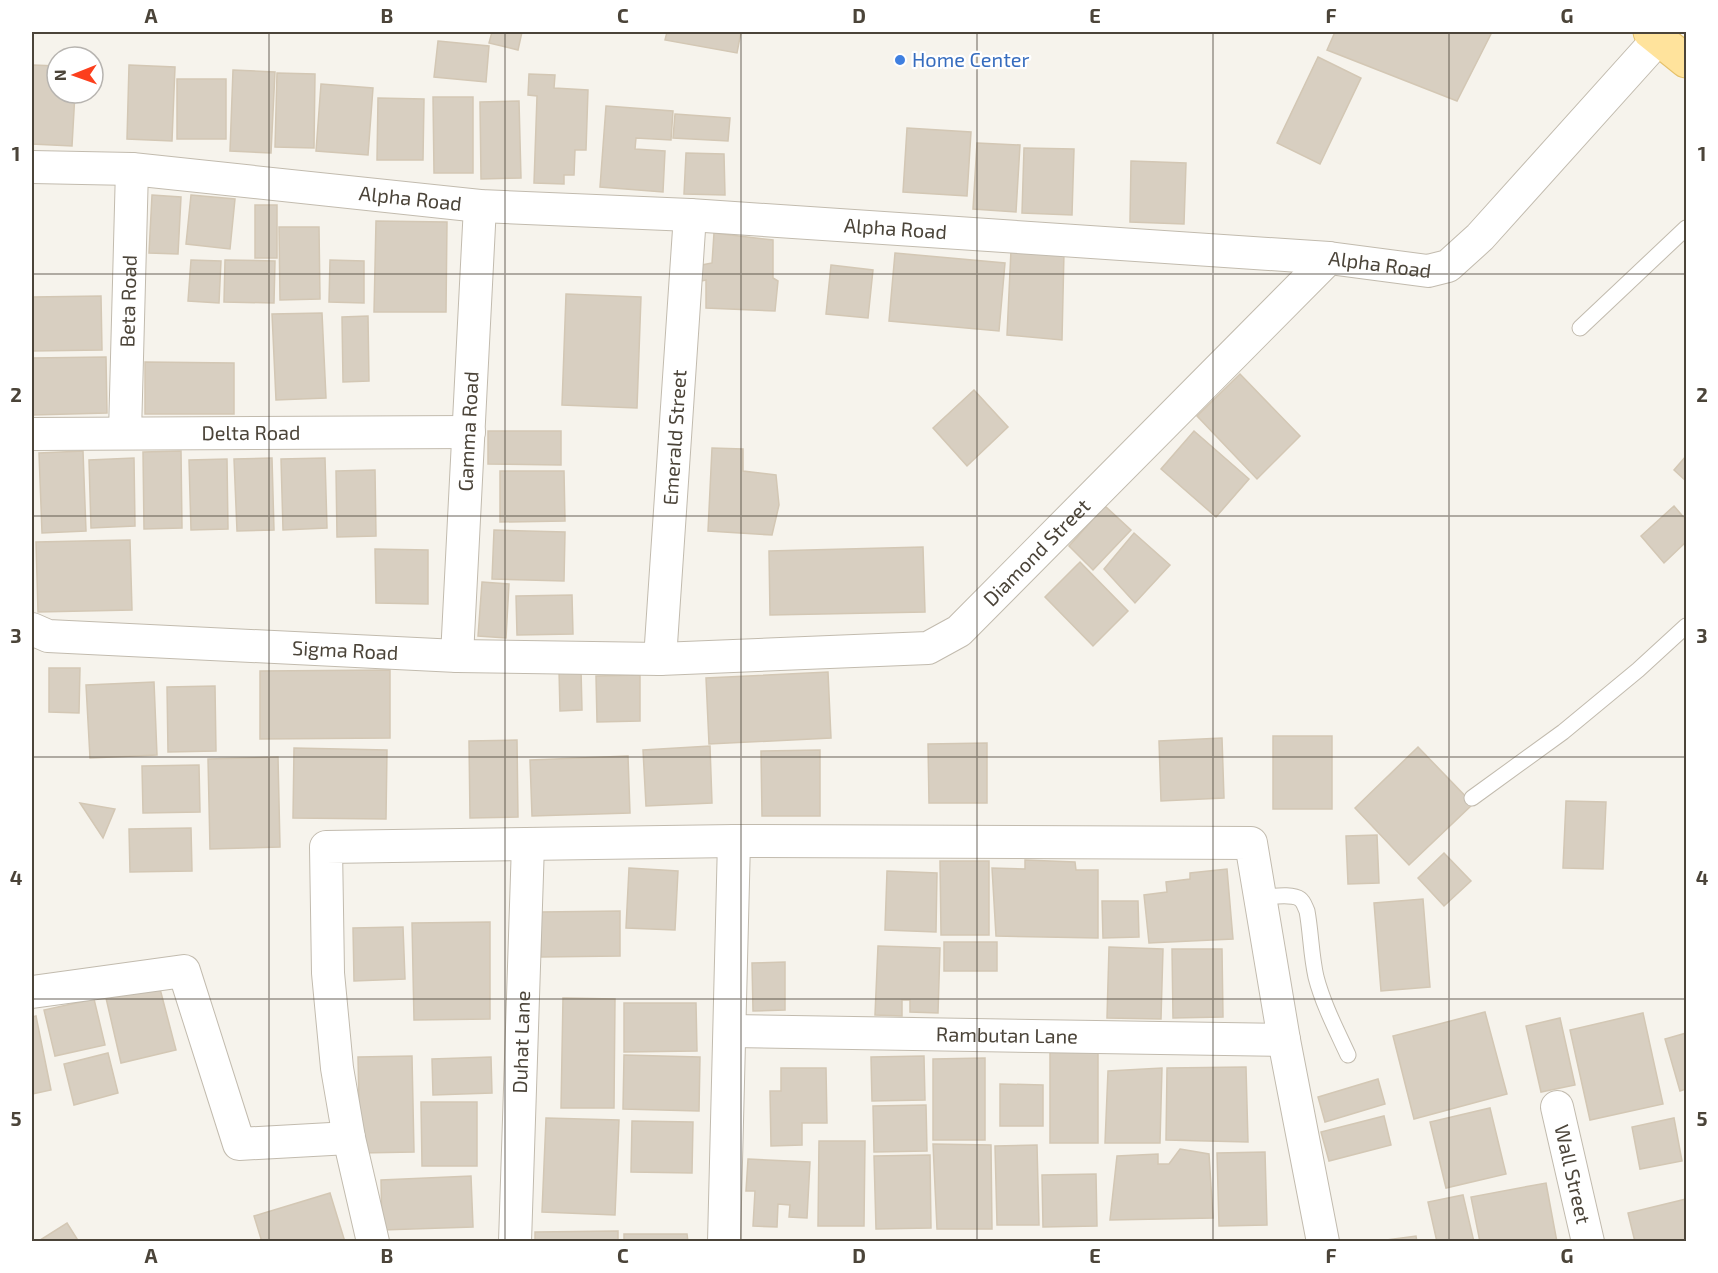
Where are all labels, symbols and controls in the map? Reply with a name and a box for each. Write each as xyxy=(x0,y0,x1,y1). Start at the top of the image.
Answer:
text: A xyxy=(144,3,158,27)
text: B xyxy=(381,3,393,27)
text: C xyxy=(617,3,629,27)
text: D xyxy=(852,3,866,27)
text: E xyxy=(1089,3,1101,27)
text: F xyxy=(1325,3,1337,27)
text: G xyxy=(1561,3,1573,27)
north arrow xyxy=(45,45,105,105)
place label: Home Center xyxy=(912,47,1030,71)
marker: Home Center xyxy=(893,53,907,67)
text: N xyxy=(50,69,69,81)
text: 1 xyxy=(12,141,20,165)
text: 1 xyxy=(1698,141,1706,165)
street label: Alpha Road xyxy=(358,180,463,215)
street label: Alpha Road xyxy=(843,212,948,243)
street label: Alpha Road xyxy=(1327,245,1433,282)
street label: Beta Road xyxy=(114,255,141,347)
street label: Emerald Street xyxy=(657,368,691,506)
street label: Gamma Road xyxy=(452,371,483,492)
text: 2 xyxy=(10,382,22,406)
text: 2 xyxy=(1696,382,1708,406)
street label: Delta Road xyxy=(201,420,301,444)
street label: Diamond Street xyxy=(978,493,1095,611)
text: 3 xyxy=(10,623,22,647)
text: 3 xyxy=(1696,623,1708,647)
street label: Sigma Road xyxy=(291,635,399,664)
text: 4 xyxy=(10,865,23,889)
text: 4 xyxy=(1696,865,1709,889)
street label: Duhat Lane xyxy=(507,990,534,1094)
street label: Rambutan Lane xyxy=(936,1021,1078,1048)
text: 5 xyxy=(10,1106,22,1130)
text: 5 xyxy=(1696,1106,1708,1130)
street label: Wall Street xyxy=(1550,1122,1597,1226)
text: A xyxy=(144,1243,158,1267)
text: B xyxy=(381,1243,393,1267)
text: C xyxy=(617,1243,629,1267)
text: D xyxy=(852,1243,866,1267)
text: E xyxy=(1089,1243,1101,1267)
text: F xyxy=(1325,1243,1337,1267)
text: G xyxy=(1561,1243,1573,1267)

